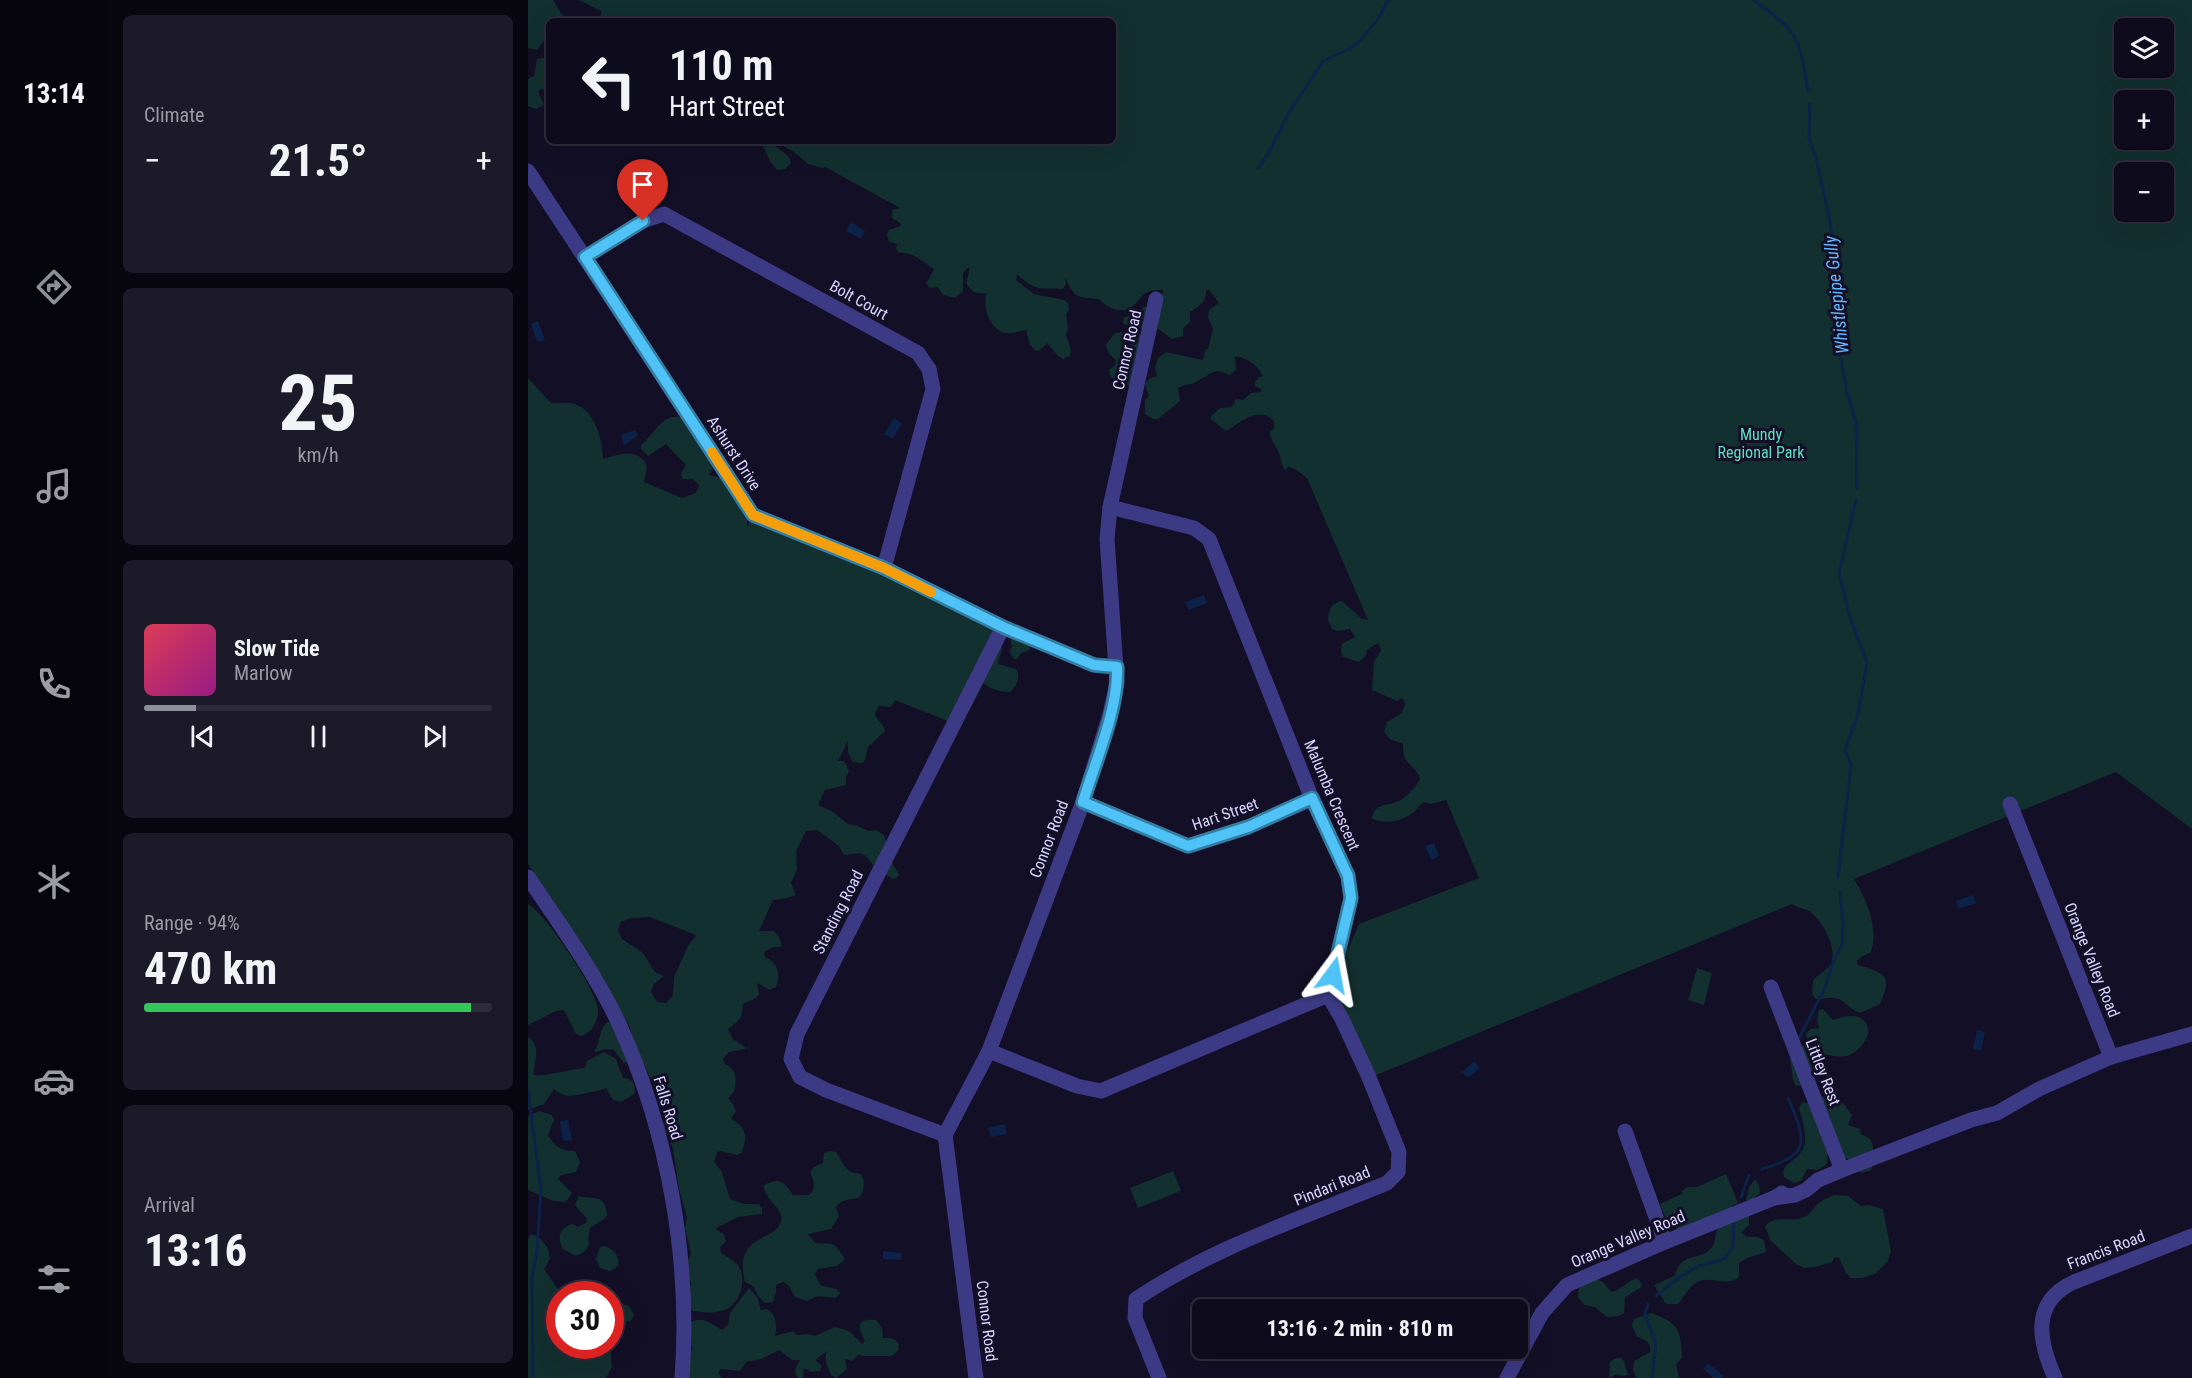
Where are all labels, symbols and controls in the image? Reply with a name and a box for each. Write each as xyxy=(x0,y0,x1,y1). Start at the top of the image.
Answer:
map controls xyxy=(2114,18,2174,222)
button: layers xyxy=(2114,18,2174,78)
text: 110 m xyxy=(669,41,774,90)
icon: left xyxy=(570,42,648,120)
text: 13:14 xyxy=(23,78,85,110)
button: + xyxy=(2114,90,2174,150)
text: Hart Street xyxy=(669,91,785,123)
text: Climate xyxy=(144,103,204,127)
text: 21.5° xyxy=(269,134,367,187)
text: − xyxy=(144,141,161,180)
text: + xyxy=(476,141,492,180)
pin xyxy=(617,159,668,221)
button: − xyxy=(2114,162,2174,222)
icon: arrive xyxy=(626,168,659,201)
water label: Whistlepipe Gully xyxy=(1819,234,1853,355)
icon: directions xyxy=(33,266,75,308)
street label: Bolt Court xyxy=(827,276,892,324)
street label: Connor Road xyxy=(1109,308,1145,392)
text: 25 xyxy=(279,358,357,449)
street label: Ashurst Drive xyxy=(703,412,765,494)
park label: Mundy Regional Park xyxy=(1718,425,1805,462)
text: km/h xyxy=(297,443,339,467)
icon: music xyxy=(33,465,75,507)
text: Slow Tide xyxy=(234,636,320,661)
text: Marlow xyxy=(234,661,292,685)
icon: phone xyxy=(33,663,75,705)
icon: previous xyxy=(186,720,219,753)
icon: pause xyxy=(302,720,335,753)
icon: next xyxy=(418,720,451,753)
street label: Malumba Crescent xyxy=(1300,737,1364,853)
street label: Hart Street xyxy=(1189,794,1261,834)
street label: Connor Road xyxy=(1026,798,1072,880)
icon: climate xyxy=(33,861,75,903)
street label: Standing Road xyxy=(809,867,867,957)
street label: Orange Valley Road xyxy=(2060,900,2124,1020)
text: Range · 94% xyxy=(144,911,240,935)
text: 470 km xyxy=(144,942,277,995)
position arrow xyxy=(1301,943,1365,1007)
street label: Littley Rest xyxy=(1802,1036,1845,1108)
icon: car xyxy=(33,1060,75,1102)
street label: Falls Road xyxy=(649,1074,687,1142)
street label: Pindari Road xyxy=(1291,1162,1373,1210)
text: Arrival xyxy=(144,1193,195,1217)
street label: Orange Valley Road xyxy=(1568,1206,1688,1272)
text: 13:16 xyxy=(144,1224,247,1277)
street label: Francis Road xyxy=(2064,1227,2148,1273)
icon: filters xyxy=(33,1258,75,1300)
street label: Connor Road xyxy=(973,1279,1001,1363)
speed limit sign: 30 xyxy=(546,1281,624,1359)
text: 13:16 · 2 min · 810 m xyxy=(1267,1316,1453,1341)

